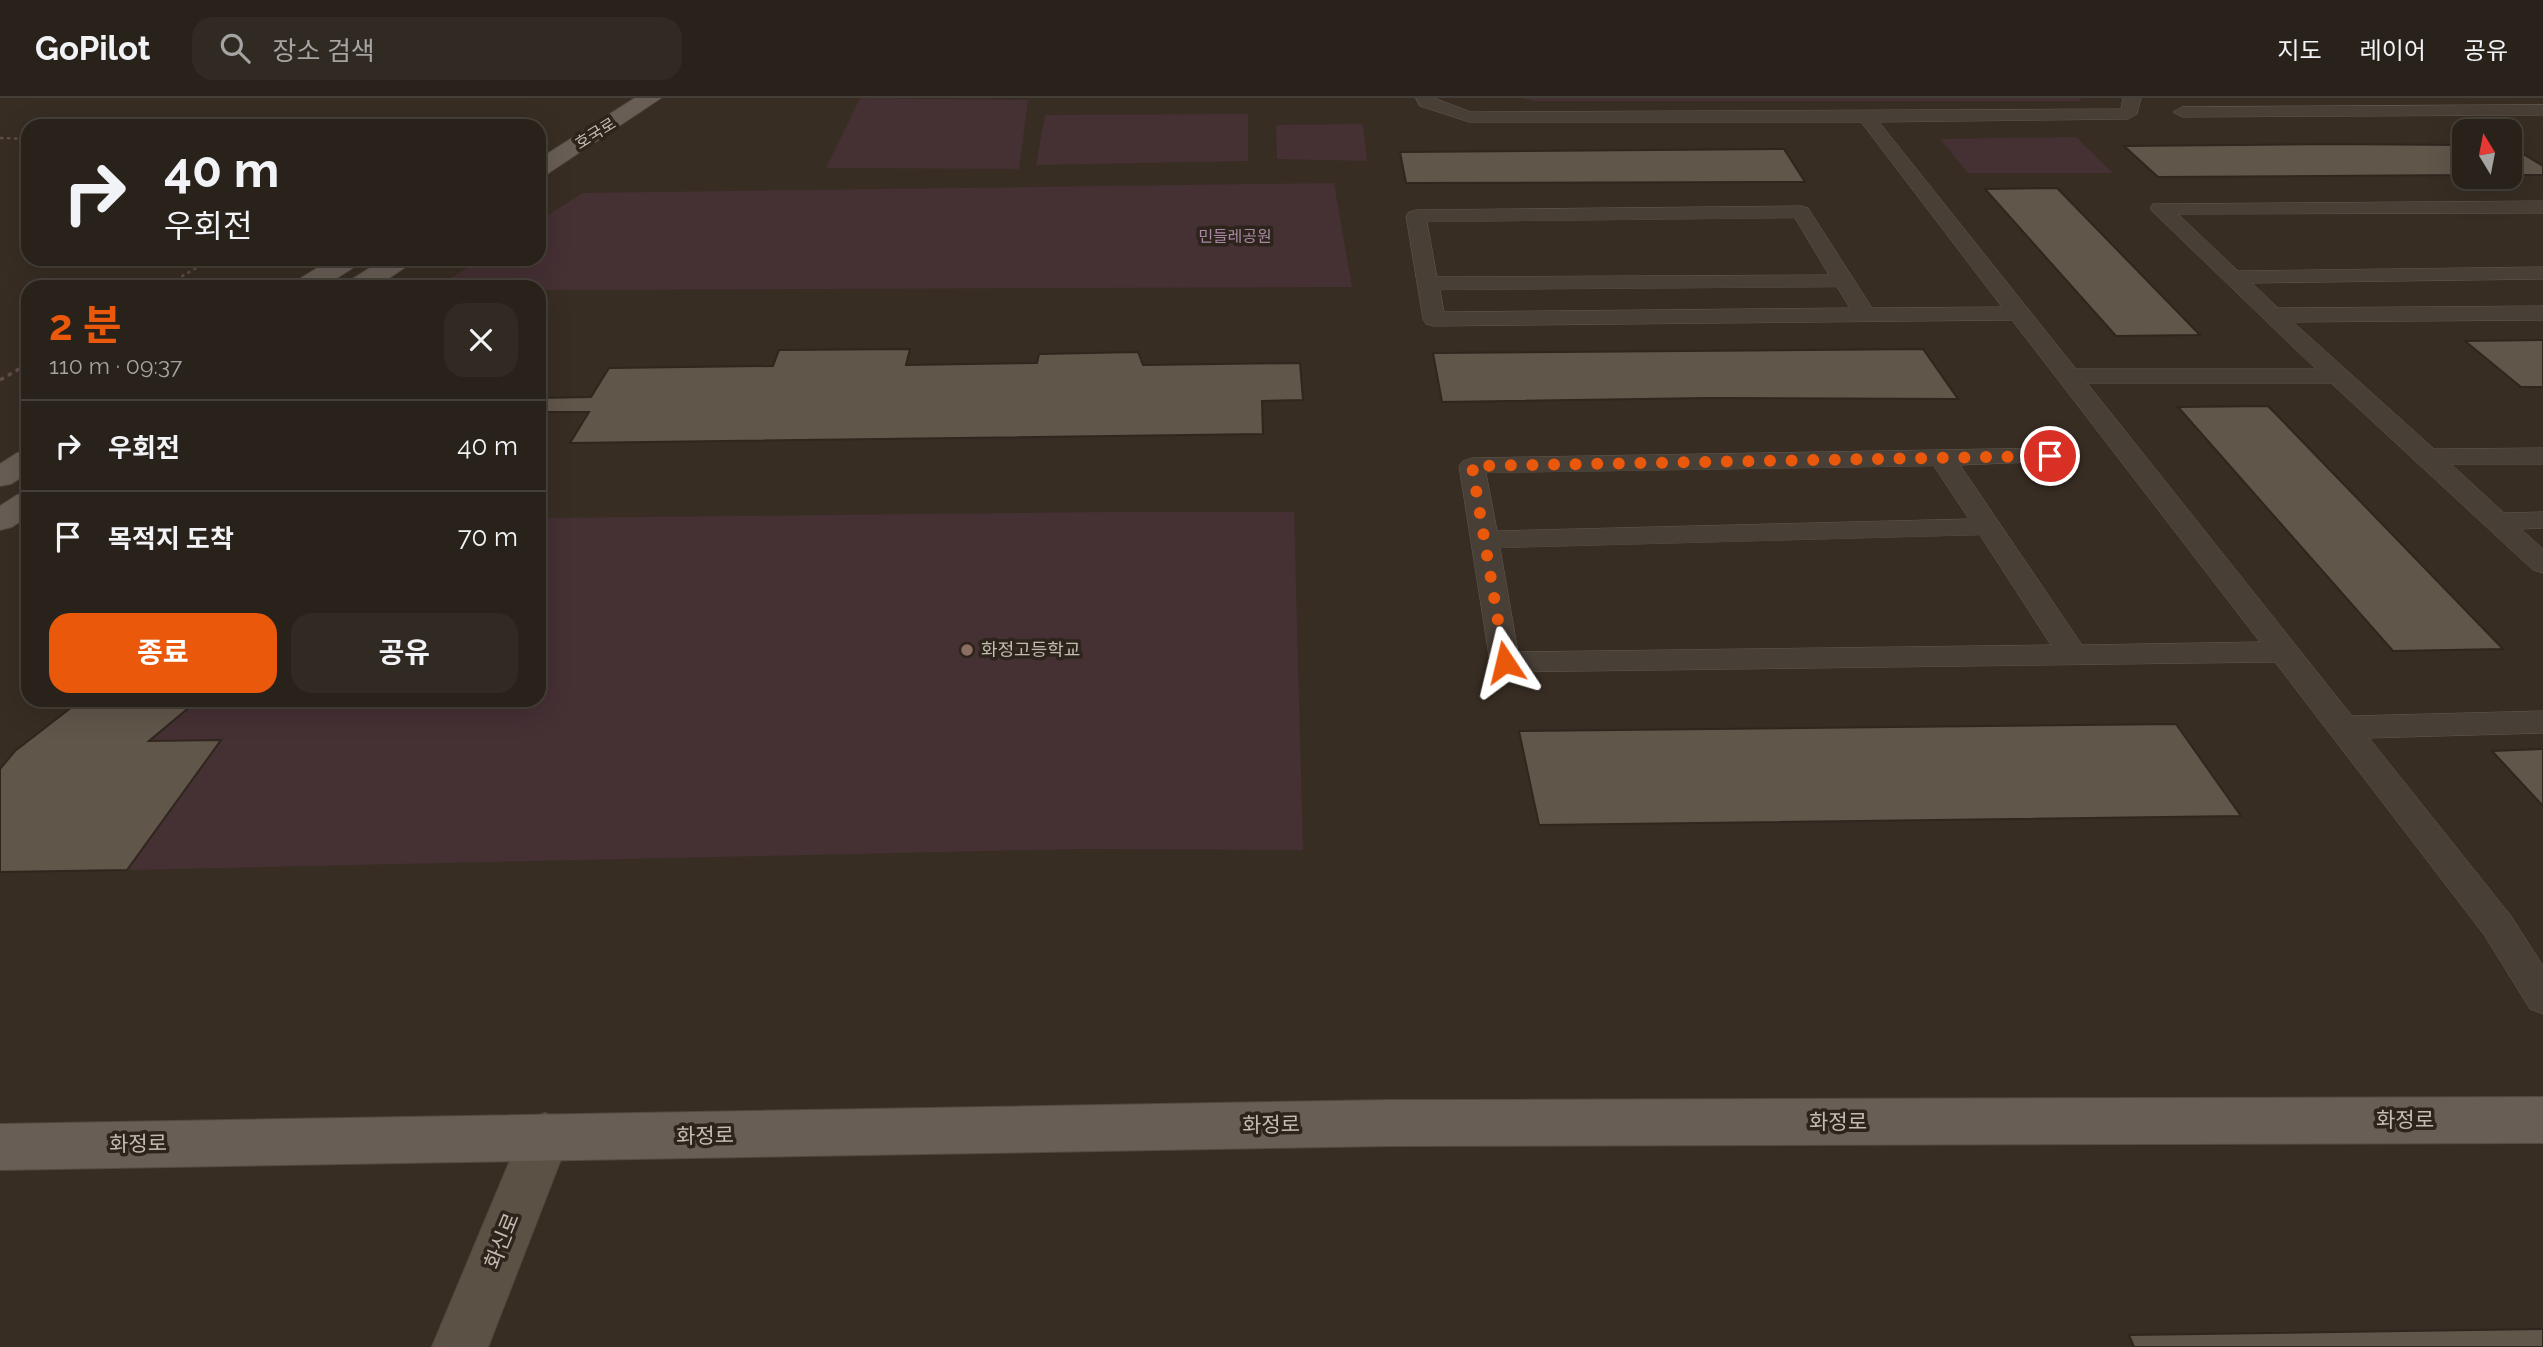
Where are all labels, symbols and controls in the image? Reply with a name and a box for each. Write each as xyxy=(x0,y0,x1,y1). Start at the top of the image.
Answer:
search box xyxy=(192,17,682,80)
text: GoPilot xyxy=(35,29,150,68)
icon: search xyxy=(216,29,254,67)
text: 장소 검색 xyxy=(272,36,375,66)
text: 지도 xyxy=(2277,36,2322,65)
text: 레이어 xyxy=(2360,36,2426,65)
text: 공유 xyxy=(2464,36,2508,65)
street label: 호국로 xyxy=(572,114,619,153)
north arrow xyxy=(2452,119,2522,189)
map controls xyxy=(2452,119,2522,189)
text: 40 m xyxy=(164,141,279,198)
icon: right xyxy=(49,147,140,238)
text: 우회전 xyxy=(164,207,252,244)
park label: 민들레공원 xyxy=(1198,227,1272,246)
text: 2 분 xyxy=(49,301,121,350)
button: close xyxy=(444,303,518,377)
text: 110 m · 09:37 xyxy=(49,352,182,379)
pin xyxy=(2020,426,2080,486)
icon: right xyxy=(49,427,87,465)
text: 40 m xyxy=(457,431,518,461)
text: 우회전 xyxy=(108,433,180,463)
icon: arrive xyxy=(2031,437,2069,475)
icon: arrive xyxy=(49,518,87,556)
text: 70 m xyxy=(458,522,518,552)
text: 목적지 도착 xyxy=(108,524,234,554)
button: 종료 xyxy=(49,613,277,693)
button: 공유 xyxy=(291,613,518,693)
position arrow xyxy=(1468,625,1542,699)
place label: 화정고등학교 xyxy=(981,639,1080,660)
marker: 화정고등학교 xyxy=(959,642,975,658)
street label: 화정로 xyxy=(2376,1107,2434,1132)
street label: 화정로 xyxy=(1809,1109,1867,1134)
street label: 화정로 xyxy=(1242,1111,1300,1138)
street label: 화정로 xyxy=(676,1122,734,1149)
street label: 화정로 xyxy=(109,1130,167,1157)
street label: 화신로 xyxy=(479,1209,524,1272)

